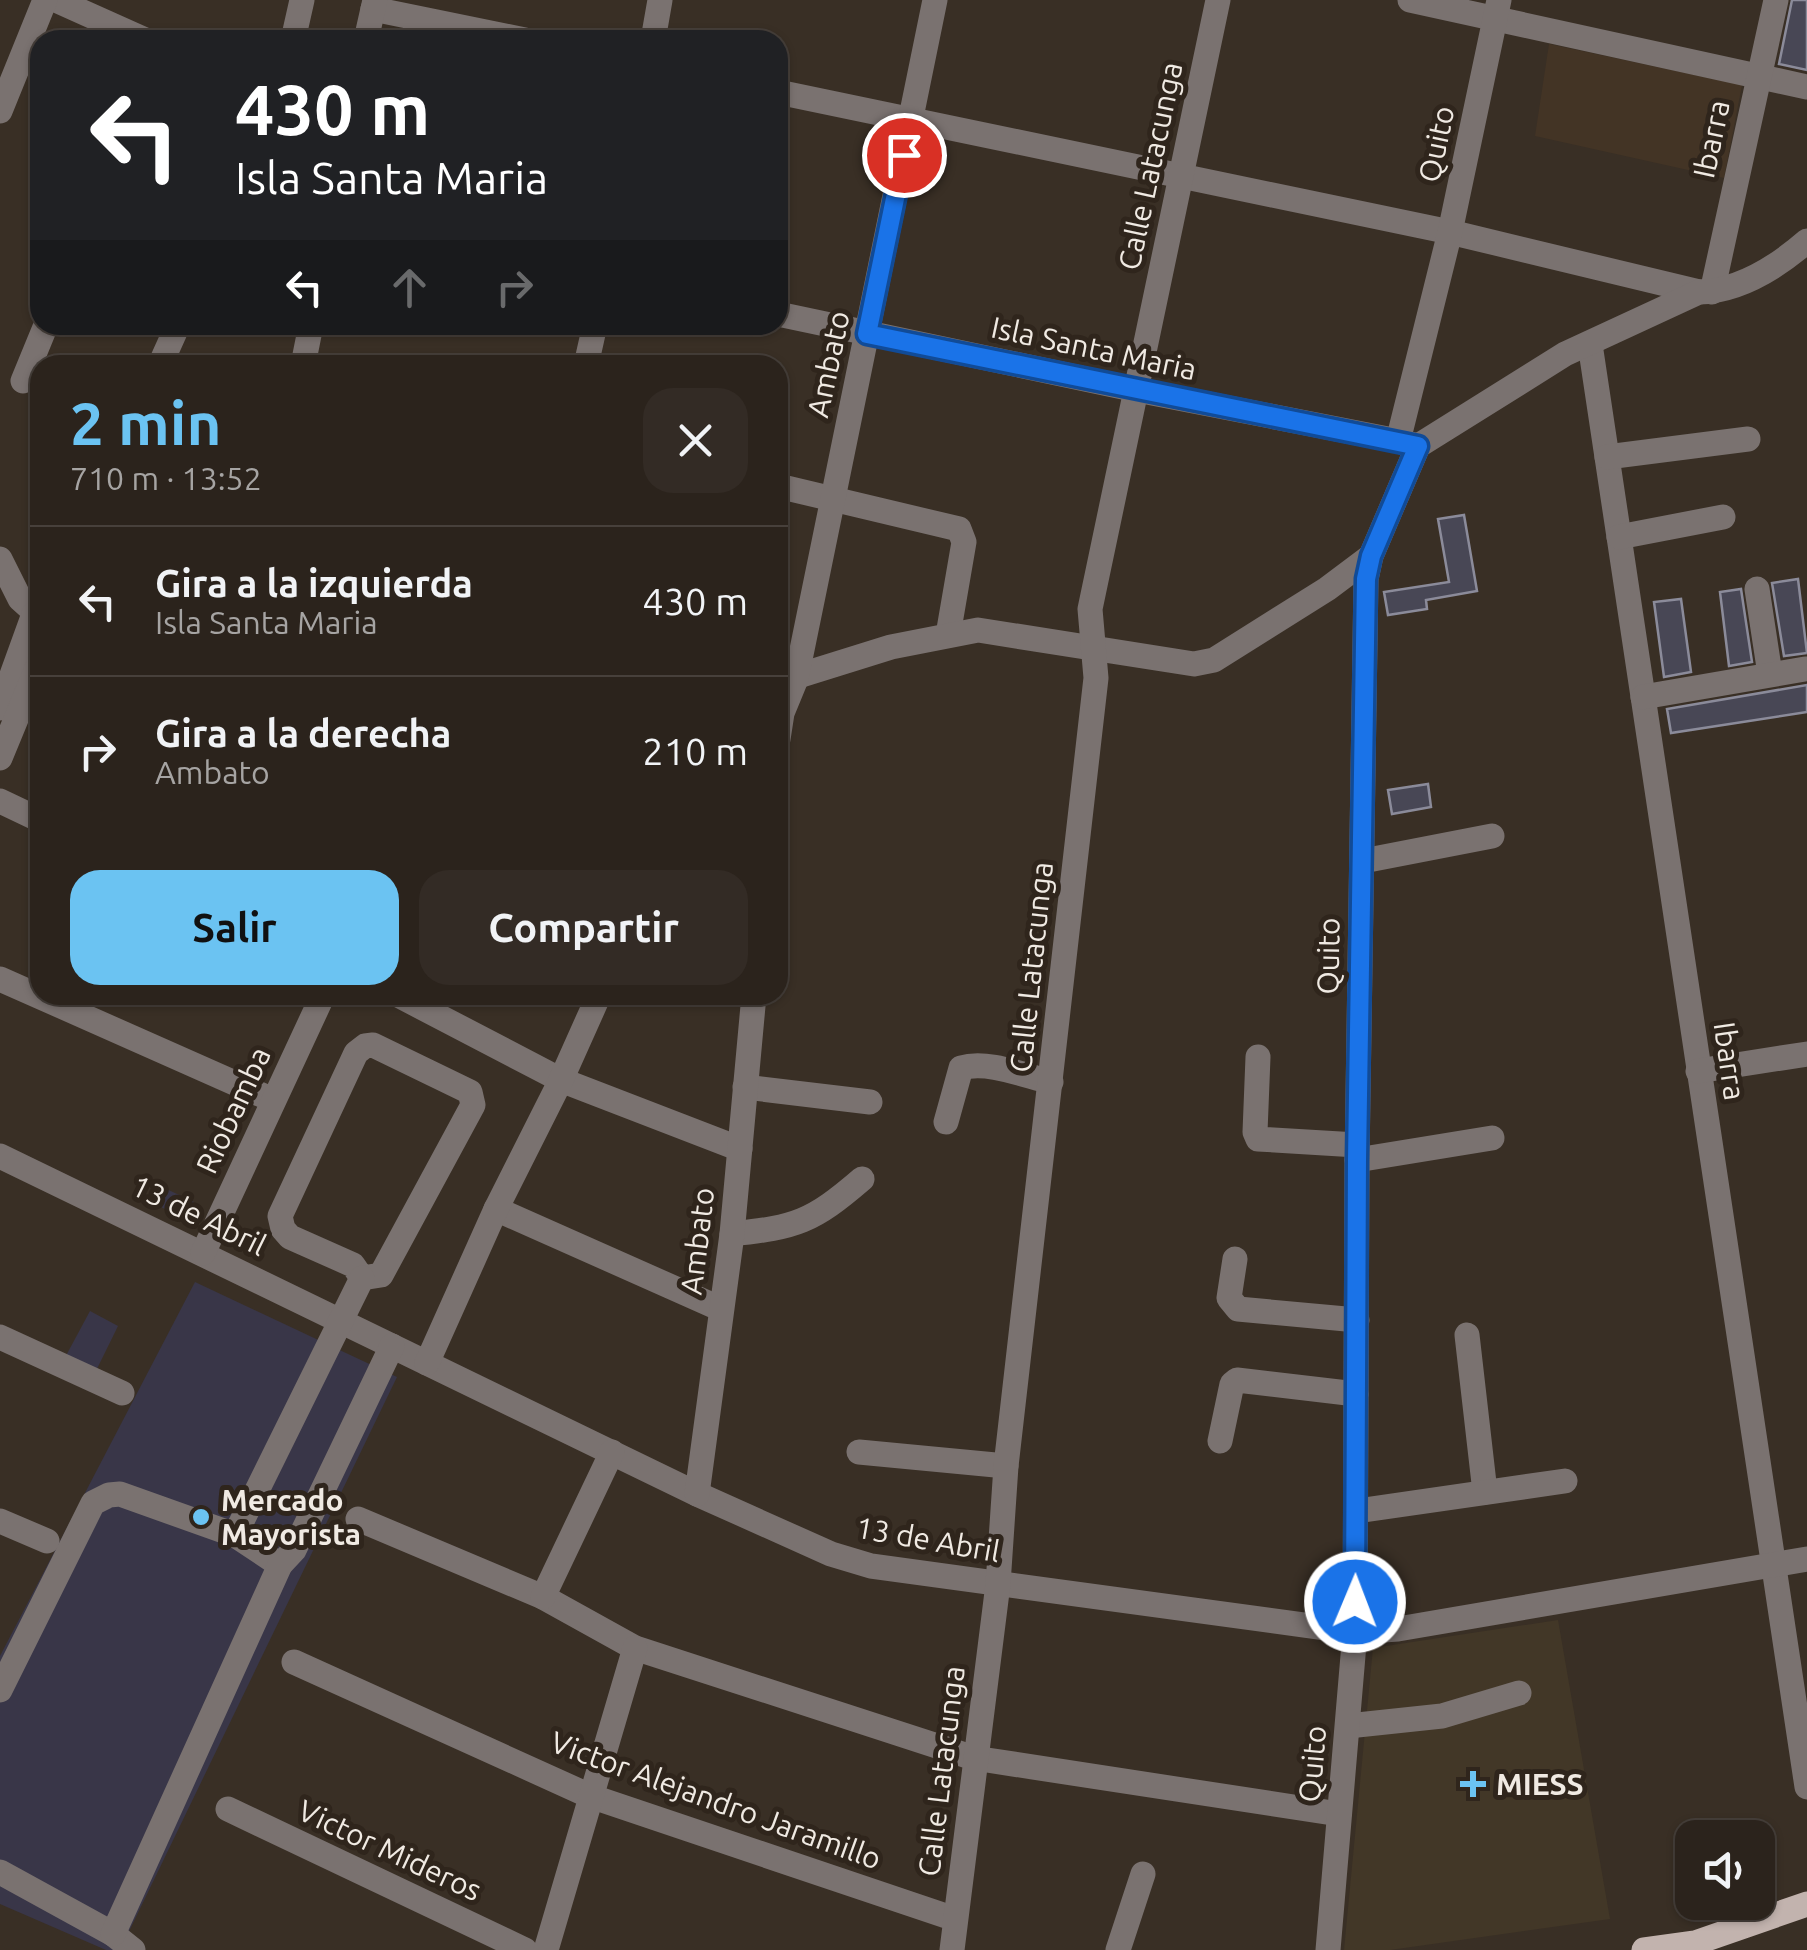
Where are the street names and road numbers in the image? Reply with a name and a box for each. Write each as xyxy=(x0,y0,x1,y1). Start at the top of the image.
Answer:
street label: Calle Latacunga xyxy=(1111,59,1189,273)
street label: Ibarra xyxy=(1686,97,1736,181)
street label: Quito xyxy=(1411,103,1461,185)
street label: Ambato xyxy=(800,308,856,420)
street label: Isla Santa Maria xyxy=(988,310,1200,386)
street label: Calle Latacunga xyxy=(1003,860,1059,1074)
street label: Quito xyxy=(1310,917,1346,995)
street label: Ibarra xyxy=(1708,1020,1752,1102)
street label: Riobamba xyxy=(189,1041,277,1179)
street label: 13 de Abril xyxy=(126,1168,272,1262)
street label: Ambato xyxy=(674,1186,720,1296)
street label: 13 de Abril xyxy=(854,1510,1003,1568)
street label: Calle Latacunga xyxy=(911,1664,971,1878)
street label: Victor Alejandro Jaramillo xyxy=(546,1724,886,1876)
street label: Quito xyxy=(1292,1724,1332,1804)
street label: Victor Mideros xyxy=(293,1793,487,1907)

